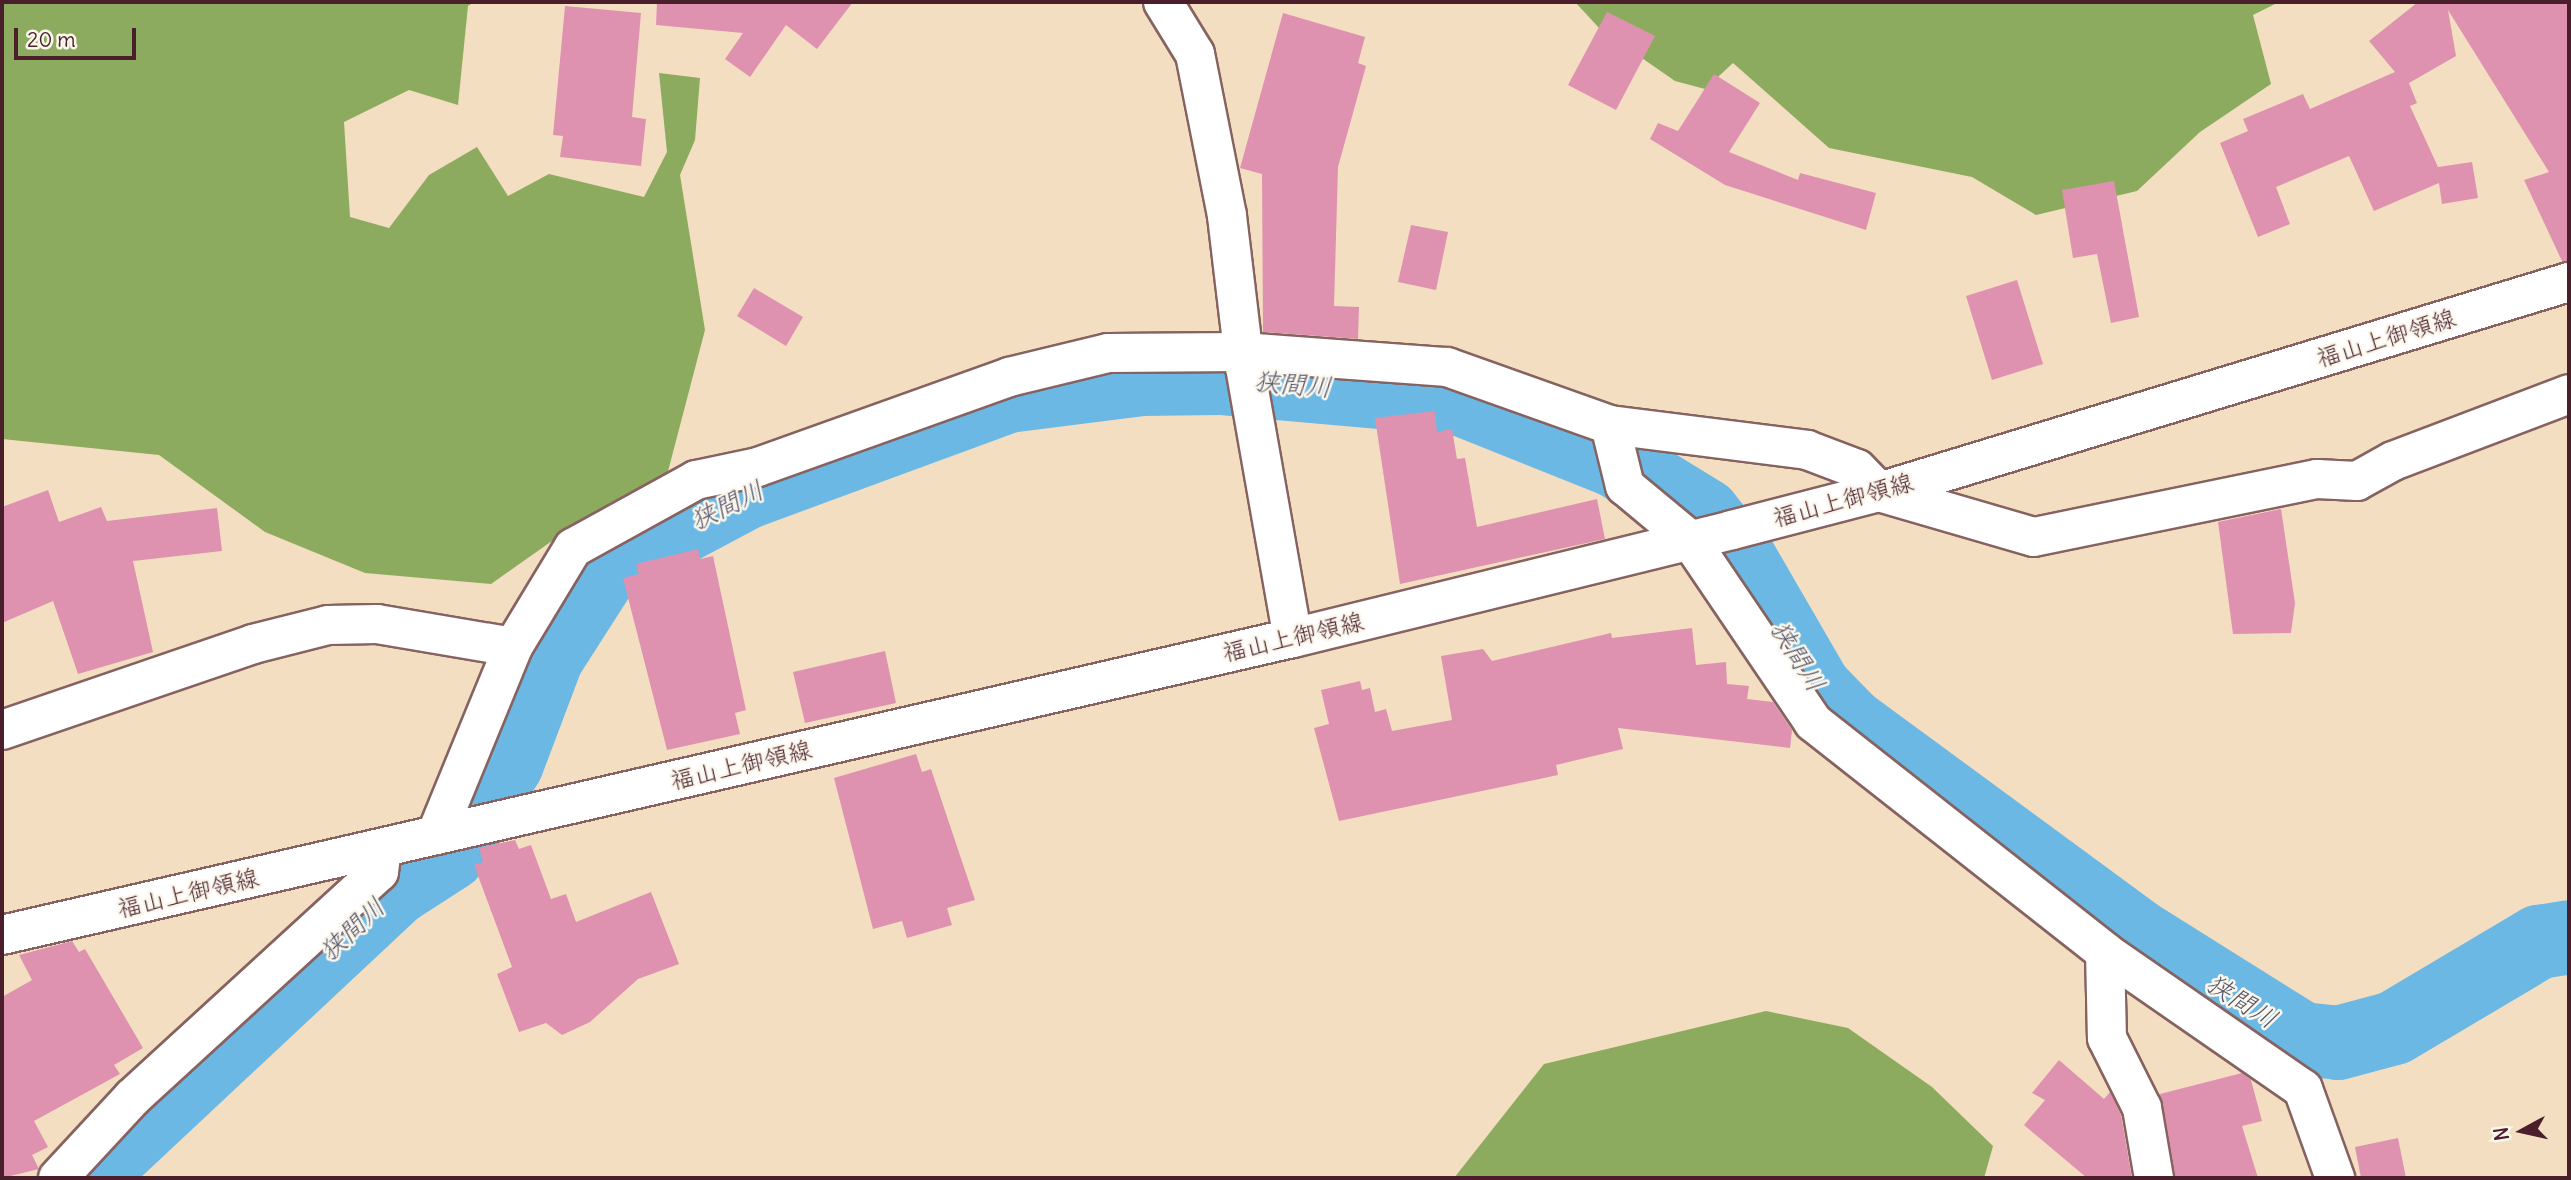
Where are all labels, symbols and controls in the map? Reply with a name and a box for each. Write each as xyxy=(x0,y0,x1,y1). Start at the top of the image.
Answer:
scale bar xyxy=(18,14,140,58)
text: 20 m xyxy=(27,26,76,53)
street label: 福山上御領線 xyxy=(2313,303,2459,373)
water label: 狭間川 xyxy=(1253,365,1333,403)
street label: 福山上御領線 xyxy=(1770,467,1916,533)
water label: 狭間川 xyxy=(685,474,769,536)
street label: 福山上御領線 xyxy=(1220,607,1366,667)
water label: 狭間川 xyxy=(1764,615,1832,697)
street label: 福山上御領線 xyxy=(668,735,814,795)
street label: 福山上御領線 xyxy=(115,863,261,923)
water label: 狭間川 xyxy=(313,891,391,967)
water label: 狭間川 xyxy=(2201,967,2283,1035)
north arrow xyxy=(2487,1096,2557,1166)
text: N xyxy=(2488,1126,2514,1142)

